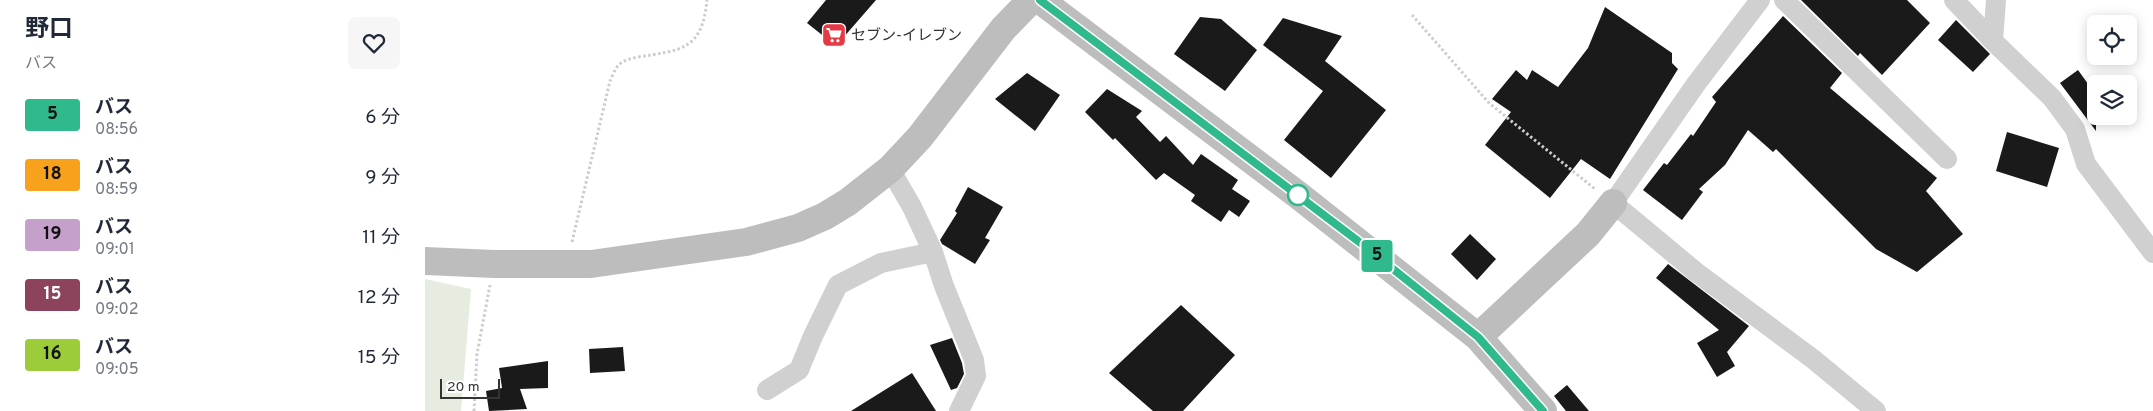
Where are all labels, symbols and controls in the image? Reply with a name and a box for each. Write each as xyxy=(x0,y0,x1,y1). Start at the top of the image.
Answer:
text: 野口 xyxy=(25,15,73,45)
map controls xyxy=(2087,15,2137,125)
button: locate xyxy=(2087,15,2137,65)
button: heart xyxy=(348,17,400,69)
supermarket icon: セブン-イレブン xyxy=(821,22,847,48)
place label: セブン-イレブン xyxy=(851,27,962,46)
text: バス xyxy=(25,54,57,74)
button: layers xyxy=(2087,75,2137,125)
text: バス xyxy=(95,96,133,120)
text: 5 xyxy=(47,103,58,126)
text: 6 分 xyxy=(365,106,400,130)
text: 08:56 xyxy=(95,120,138,140)
text: バス xyxy=(95,156,133,180)
text: 18 xyxy=(43,163,62,186)
text: 9 分 xyxy=(365,166,400,190)
text: 08:59 xyxy=(95,180,138,200)
unlabelled marker xyxy=(1287,184,1309,206)
text: バス xyxy=(95,216,133,240)
text: 19 xyxy=(43,223,62,246)
text: 11 分 xyxy=(362,226,400,250)
text: 09:01 xyxy=(95,240,135,260)
line badge: 5 xyxy=(1361,240,1393,272)
text: 5 xyxy=(1372,244,1383,267)
text: バス xyxy=(95,276,133,300)
text: 15 xyxy=(43,283,62,306)
text: 12 分 xyxy=(358,286,400,310)
text: 09:02 xyxy=(95,300,139,320)
text: バス xyxy=(95,336,133,360)
text: 16 xyxy=(43,343,62,366)
text: 15 分 xyxy=(358,346,400,370)
text: 09:05 xyxy=(95,360,139,380)
scale bar xyxy=(440,376,500,399)
text: 20 m xyxy=(447,379,480,396)

